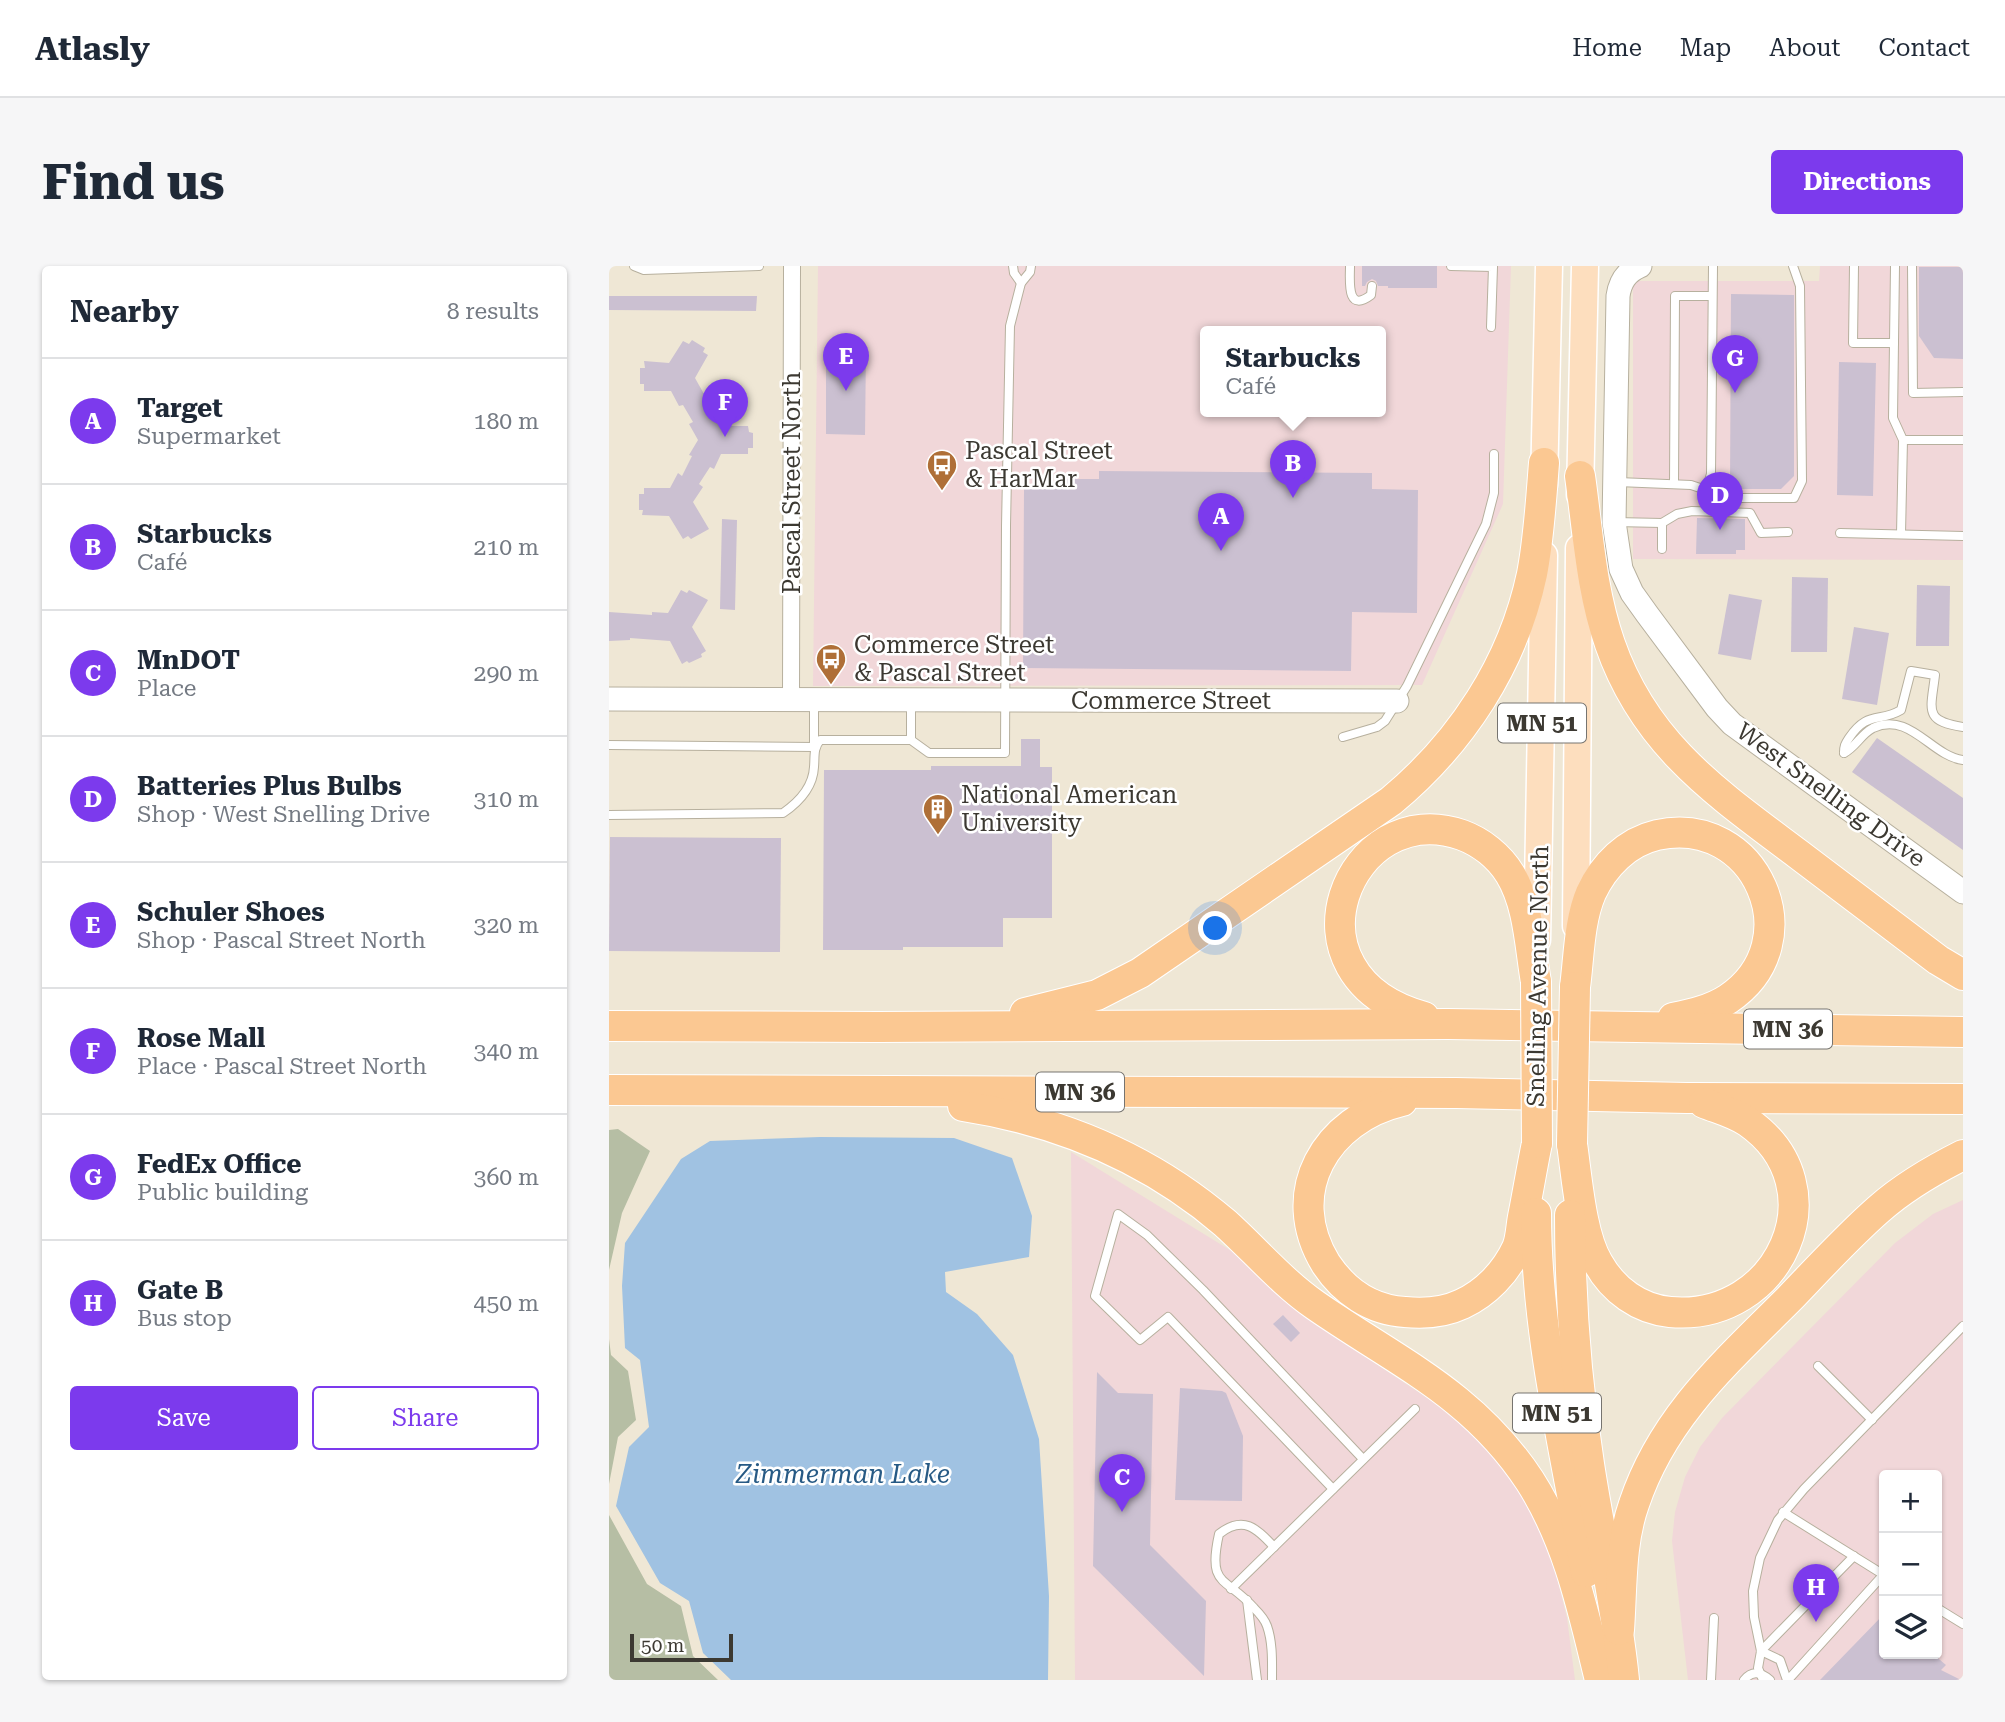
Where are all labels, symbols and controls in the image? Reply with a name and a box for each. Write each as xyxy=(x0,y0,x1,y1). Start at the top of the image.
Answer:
text: Atlasly xyxy=(35,29,150,68)
text: Home xyxy=(1572,34,1642,62)
text: Map xyxy=(1680,34,1731,62)
text: About xyxy=(1769,34,1840,62)
text: Contact xyxy=(1878,34,1970,62)
button: Directions xyxy=(1771,150,1963,214)
text: Find us xyxy=(42,154,225,211)
text: Nearby xyxy=(70,294,179,329)
text: 8 results xyxy=(447,298,539,325)
popup xyxy=(1200,326,1386,417)
pin: E xyxy=(823,333,869,391)
pin: G xyxy=(1712,335,1758,393)
text: Starbucks xyxy=(1226,343,1360,373)
street label: Pascal Street North xyxy=(778,372,806,594)
text: Café xyxy=(1226,373,1276,400)
pin: F xyxy=(702,379,748,437)
text: Target xyxy=(137,393,223,423)
text: A xyxy=(85,408,101,435)
text: 180 m xyxy=(474,408,539,435)
text: Supermarket xyxy=(137,423,281,450)
place label: Pascal Street & HarMar xyxy=(965,437,1113,493)
pin: B xyxy=(1270,440,1316,498)
bus stop icon: Pascal Street & HarMar xyxy=(925,448,959,492)
pin: D xyxy=(1697,472,1743,530)
pin: A xyxy=(1198,493,1244,551)
text: Starbucks xyxy=(137,519,272,549)
text: B xyxy=(85,534,101,561)
text: 210 m xyxy=(474,534,539,561)
text: Café xyxy=(137,549,187,576)
place label: Commerce Street & Pascal Street xyxy=(854,631,1054,687)
bus stop icon: Commerce Street & Pascal Street xyxy=(814,642,848,686)
text: MnDOT xyxy=(137,645,240,675)
text: C xyxy=(85,660,101,687)
text: 290 m xyxy=(474,660,539,687)
text: Place xyxy=(137,675,196,702)
street label: Commerce Street xyxy=(1071,687,1271,715)
road number: MN 51 xyxy=(1498,704,1586,743)
street label: West Snelling Drive xyxy=(1731,717,1931,873)
text: Batteries Plus Bulbs xyxy=(137,771,402,801)
place label: National American University xyxy=(961,781,1177,837)
text: D xyxy=(84,786,102,813)
text: 310 m xyxy=(474,786,539,813)
building icon: National American University xyxy=(921,792,955,836)
text: Shop · West Snelling Drive xyxy=(137,801,430,828)
street label: Snelling Avenue North xyxy=(1522,845,1554,1107)
text: Schuler Shoes xyxy=(137,897,325,927)
your location xyxy=(1198,911,1232,945)
text: E xyxy=(86,912,100,939)
text: 320 m xyxy=(474,912,539,939)
text: Shop · Pascal Street North xyxy=(137,927,426,954)
road number: MN 36 xyxy=(1744,1010,1832,1048)
text: Rose Mall xyxy=(137,1023,265,1053)
text: F xyxy=(86,1038,100,1065)
text: 340 m xyxy=(474,1038,539,1065)
text: Place · Pascal Street North xyxy=(137,1053,427,1080)
road number: MN 36 xyxy=(1036,1072,1124,1112)
text: FedEx Office xyxy=(137,1149,302,1179)
text: G xyxy=(84,1164,102,1191)
text: 360 m xyxy=(474,1164,539,1191)
text: Public building xyxy=(137,1179,308,1206)
text: Gate B xyxy=(137,1275,223,1305)
text: H xyxy=(84,1290,103,1317)
text: 450 m xyxy=(474,1290,539,1317)
text: Bus stop xyxy=(137,1305,232,1332)
button: Save xyxy=(70,1386,298,1450)
button: Share xyxy=(312,1386,539,1450)
road number: MN 51 xyxy=(1513,1394,1601,1432)
pin: C xyxy=(1099,1454,1145,1512)
water label: Zimmerman Lake xyxy=(735,1459,950,1489)
map controls xyxy=(1879,1470,1942,1659)
button: + xyxy=(1879,1470,1942,1533)
button: − xyxy=(1879,1533,1942,1596)
pin: H xyxy=(1793,1564,1839,1622)
button: layers xyxy=(1879,1596,1942,1659)
scale bar xyxy=(630,1631,733,1663)
text: 50 m xyxy=(641,1634,684,1657)

